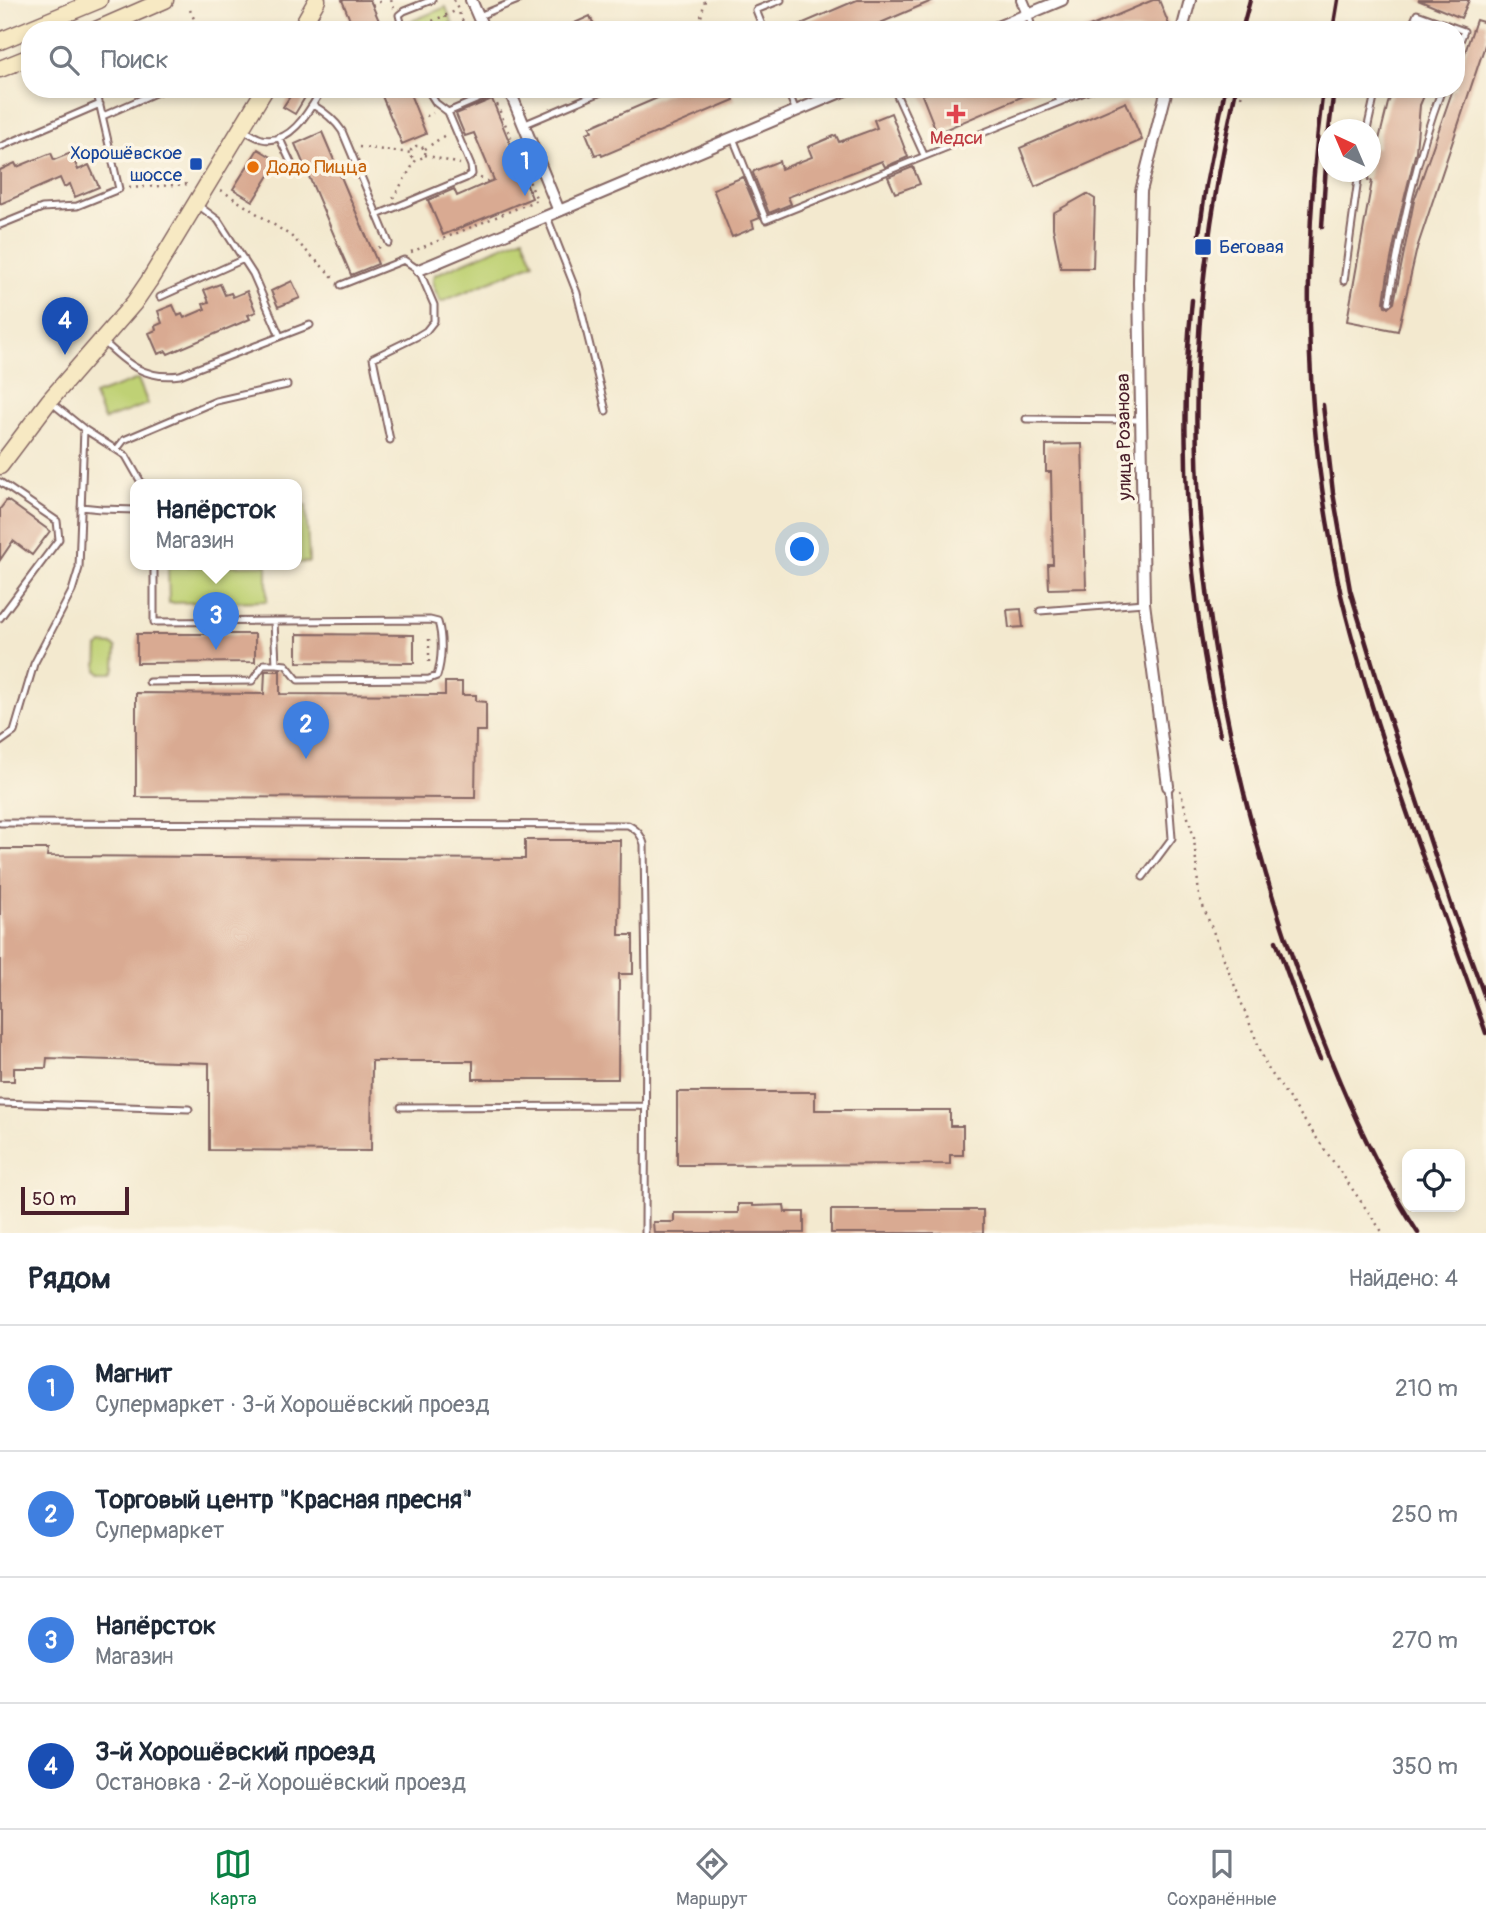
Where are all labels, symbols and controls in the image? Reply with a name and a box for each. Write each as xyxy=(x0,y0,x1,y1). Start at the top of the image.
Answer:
search box xyxy=(21,21,1465,98)
icon: search xyxy=(45,41,83,79)
text: Поиск xyxy=(101,44,169,76)
marker: Медси xyxy=(946,104,966,124)
north arrow xyxy=(1318,119,1381,182)
place label: Медси xyxy=(930,126,983,150)
pin: 1 xyxy=(502,138,548,196)
place label: Хорошёвское шоссе xyxy=(70,141,183,187)
place label: Додо Пицца xyxy=(266,155,367,179)
marker: Хорошёвское шоссе xyxy=(188,156,204,172)
marker: Додо Пицца xyxy=(245,159,261,175)
place label: Беговая xyxy=(1219,235,1284,259)
marker: Беговая xyxy=(1193,237,1213,257)
pin: 4 xyxy=(42,297,88,355)
street label: улица Розанова xyxy=(1111,373,1137,502)
popup xyxy=(130,479,302,570)
text: Напёрсток xyxy=(155,494,277,526)
text: Магазин xyxy=(155,526,234,555)
your location xyxy=(785,532,819,566)
pin: 3 xyxy=(193,592,239,650)
pin: 2 xyxy=(283,701,329,759)
map controls xyxy=(1402,1149,1465,1212)
button: locate xyxy=(1402,1149,1465,1212)
scale bar xyxy=(21,1184,130,1216)
text: 50 m xyxy=(32,1187,76,1211)
text: Рядом xyxy=(28,1260,111,1297)
text: Найдено: 4 xyxy=(1348,1264,1458,1293)
text: Магнит xyxy=(95,1358,172,1390)
text: 1 xyxy=(47,1374,56,1403)
text: 210 m xyxy=(1395,1374,1458,1403)
text: Супермаркет · 3-й Хорошёвский проезд xyxy=(95,1390,489,1419)
text: Торговый центр "Красная пресня" xyxy=(95,1484,472,1516)
text: 2 xyxy=(45,1500,57,1529)
text: 250 m xyxy=(1392,1500,1458,1529)
text: Супермаркет xyxy=(95,1516,224,1545)
text: Напёрсток xyxy=(95,1610,216,1642)
text: 3 xyxy=(45,1626,57,1655)
text: 270 m xyxy=(1392,1626,1458,1655)
text: Магазин xyxy=(95,1642,174,1671)
text: 3-й Хорошёвский проезд xyxy=(95,1736,375,1768)
text: 4 xyxy=(44,1752,58,1781)
text: 350 m xyxy=(1392,1752,1458,1781)
text: Остановка · 2-й Хорошёвский проезд xyxy=(95,1768,466,1797)
tab: Карта xyxy=(210,1845,257,1911)
tab: Маршрут xyxy=(676,1845,748,1911)
tab: Сохранённые xyxy=(1167,1845,1276,1911)

